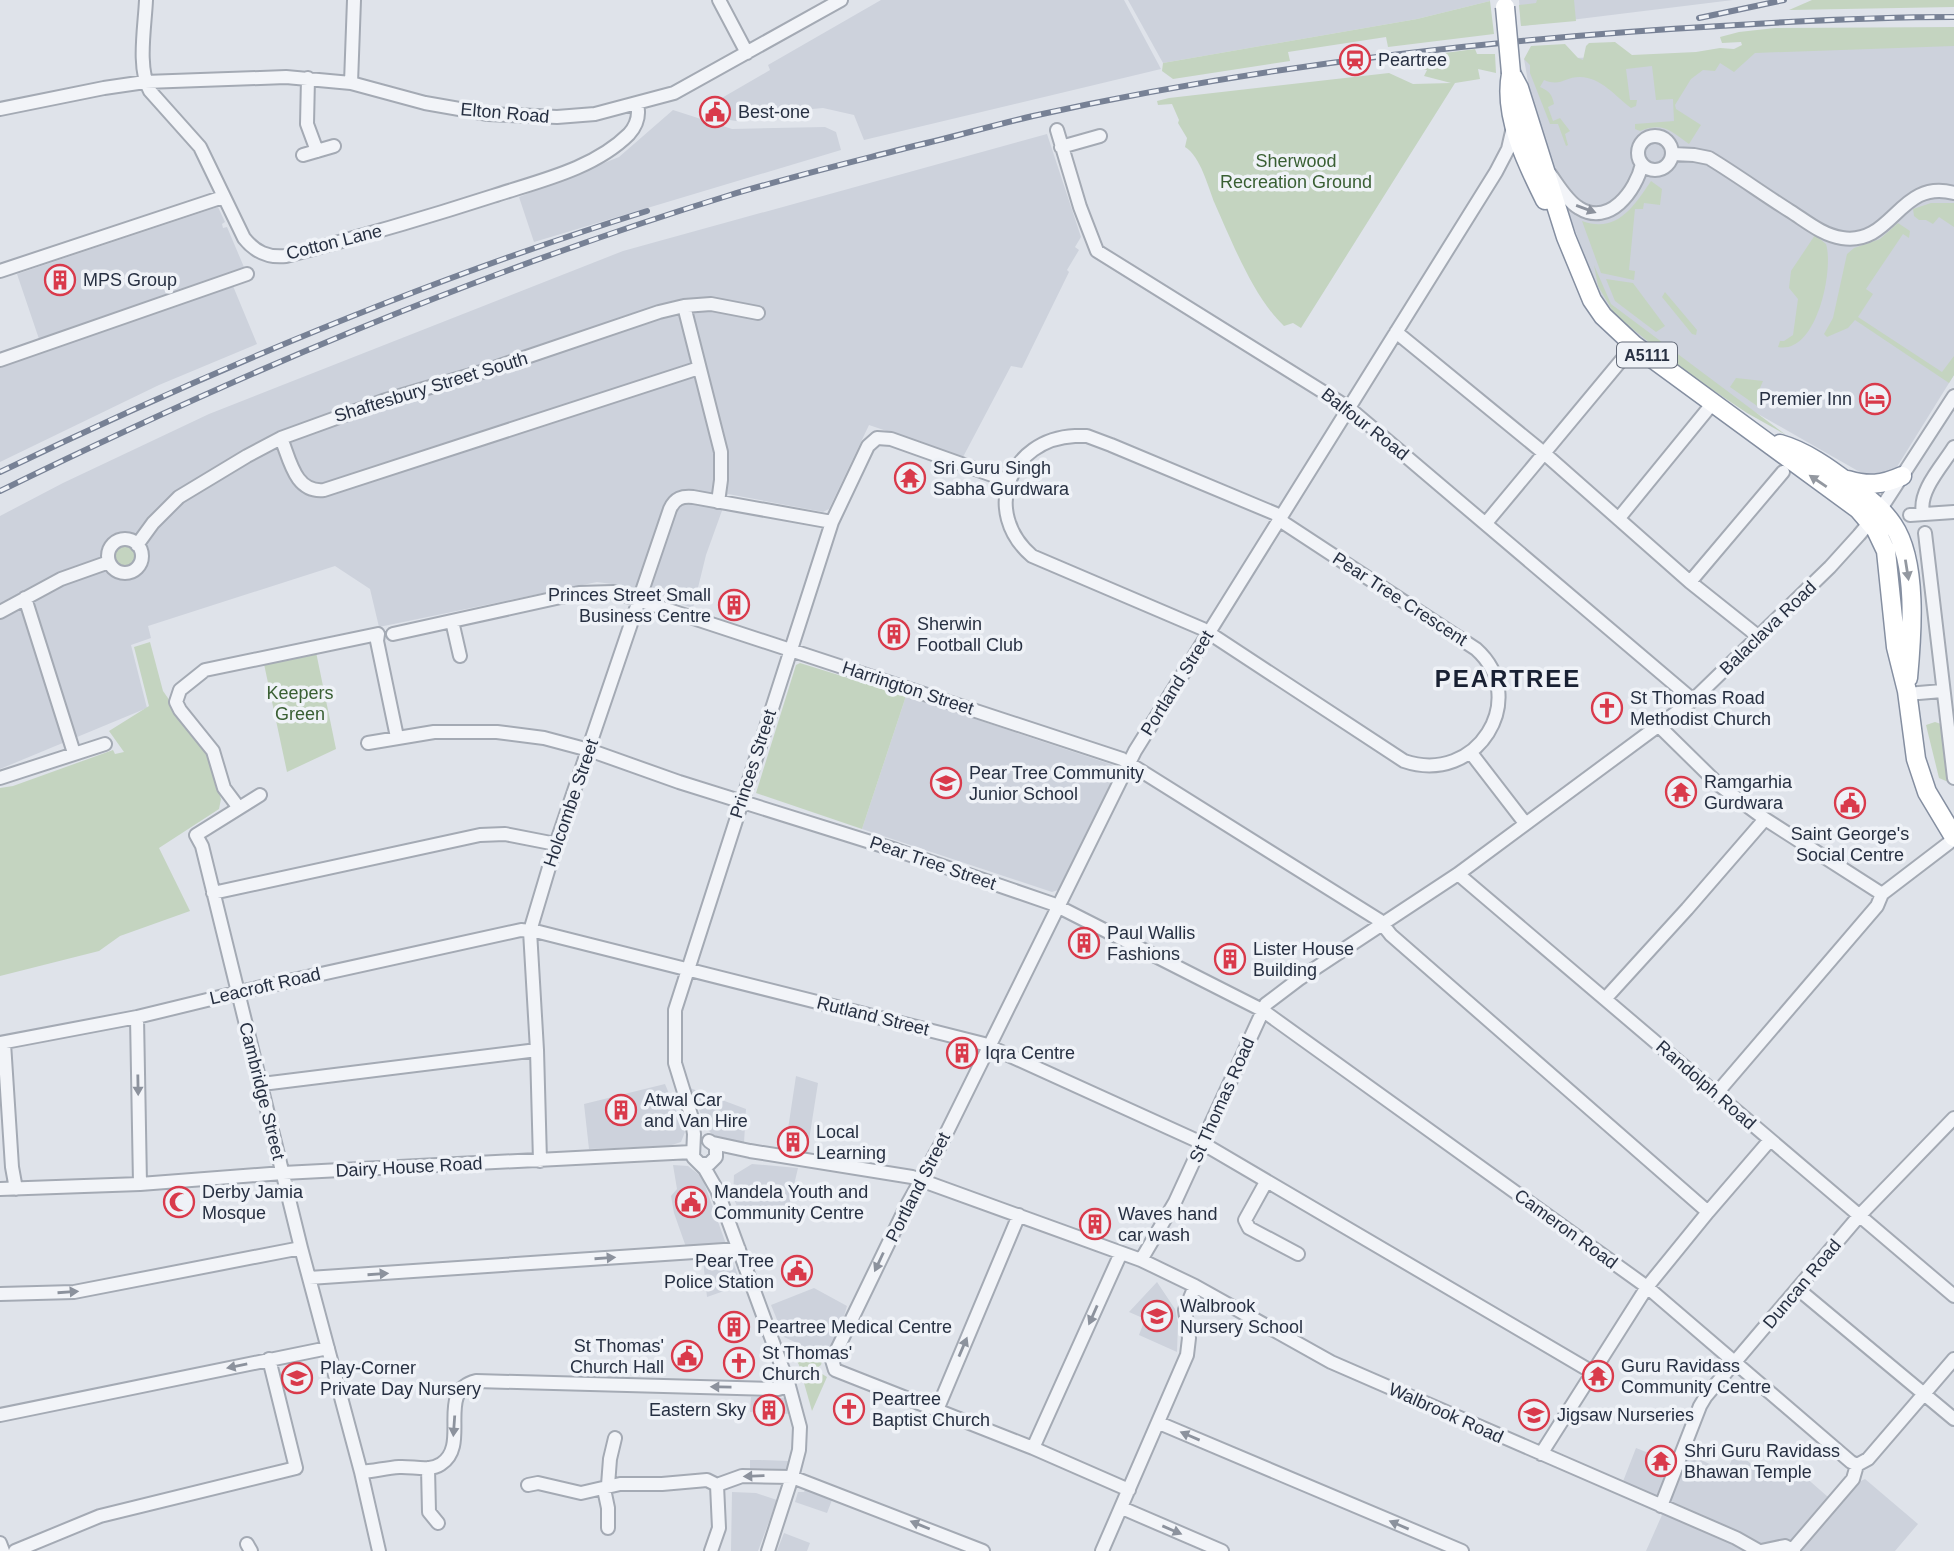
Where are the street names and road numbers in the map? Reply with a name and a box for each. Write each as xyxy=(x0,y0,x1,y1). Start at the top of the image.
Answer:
street label: Elton Road xyxy=(460,99,550,127)
street label: Cotton Lane xyxy=(284,220,384,264)
road number: A5111 xyxy=(1617,342,1677,368)
street label: Shaftesbury Street South xyxy=(332,348,530,426)
street label: Balfour Road xyxy=(1317,384,1413,464)
street label: Pear Tree Crescent xyxy=(1329,548,1471,650)
street label: Balaclava Road xyxy=(1716,577,1820,679)
street label: Portland Street xyxy=(1137,627,1217,739)
street label: Harrington Street xyxy=(840,657,976,719)
street label: Princes Street xyxy=(726,707,780,821)
street label: Holcombe Street xyxy=(540,736,602,870)
street label: Pear Tree Street xyxy=(867,832,999,894)
street label: Leacroft Road xyxy=(208,964,322,1008)
street label: Rutland Street xyxy=(815,992,931,1040)
street label: Cambridge Street xyxy=(235,1020,289,1162)
street label: St Thomas Road xyxy=(1185,1034,1259,1166)
street label: Randolph Road xyxy=(1652,1036,1760,1134)
street label: Portland Street xyxy=(882,1129,954,1245)
street label: Dairy House Road xyxy=(335,1153,483,1181)
street label: Cameron Road xyxy=(1511,1185,1621,1273)
street label: Duncan Road xyxy=(1759,1235,1845,1333)
street label: Walbrook Road xyxy=(1386,1379,1506,1447)

